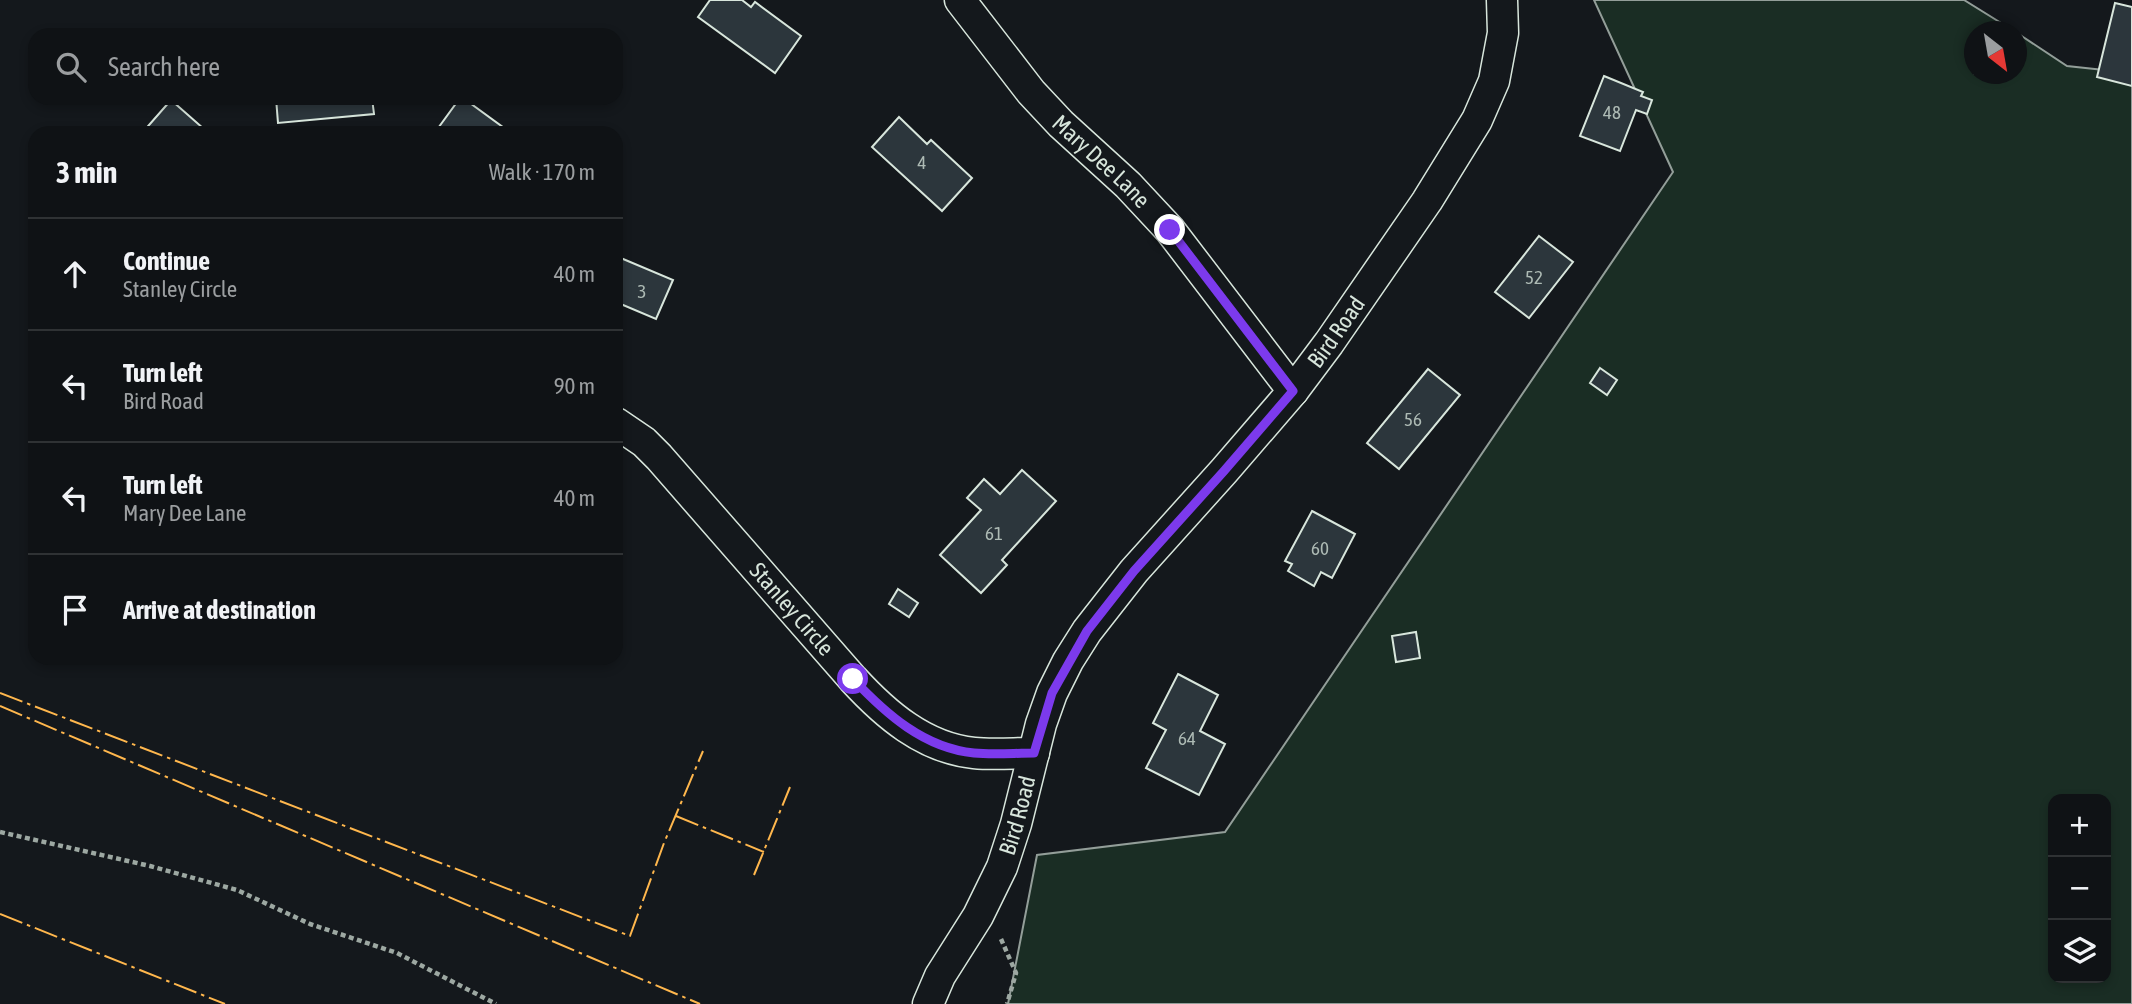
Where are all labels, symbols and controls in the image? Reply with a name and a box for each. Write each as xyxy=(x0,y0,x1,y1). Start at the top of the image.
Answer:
north arrow xyxy=(1964,21,2027,84)
search box xyxy=(28,28,623,105)
icon: search xyxy=(52,48,90,86)
text: Search here xyxy=(108,52,220,82)
house number: 48 xyxy=(1603,101,1621,123)
street label: Mary Dee Lane xyxy=(1047,110,1155,213)
house number: 4 xyxy=(918,151,927,173)
text: 3 min xyxy=(56,155,117,189)
text: Walk · 170 m xyxy=(489,159,595,185)
route end xyxy=(1154,214,1185,245)
text: Continue xyxy=(123,246,210,276)
icon: ahead xyxy=(56,255,94,293)
text: 40 m xyxy=(554,261,595,287)
house number: 52 xyxy=(1525,266,1543,288)
text: Stanley Circle xyxy=(123,276,237,302)
house number: 3 xyxy=(638,280,646,302)
street label: Bird Road xyxy=(1302,292,1370,373)
text: Turn left xyxy=(123,358,203,388)
icon: left xyxy=(56,367,94,405)
text: 90 m xyxy=(554,373,595,399)
text: Bird Road xyxy=(123,388,204,414)
house number: 56 xyxy=(1404,408,1422,430)
text: Turn left xyxy=(123,470,203,500)
icon: left xyxy=(56,479,94,517)
text: 40 m xyxy=(554,485,595,511)
text: Mary Dee Lane xyxy=(123,500,247,526)
house number: 61 xyxy=(985,522,1003,544)
house number: 60 xyxy=(1311,537,1329,559)
street label: Stanley Circle xyxy=(745,558,839,661)
icon: arrive xyxy=(56,591,94,629)
text: Arrive at destination xyxy=(123,595,316,625)
route start xyxy=(837,663,868,694)
house number: 64 xyxy=(1178,727,1196,749)
street label: Bird Road xyxy=(994,773,1041,858)
map controls xyxy=(2048,794,2111,983)
button: + xyxy=(2048,794,2111,857)
button: − xyxy=(2048,857,2111,920)
button: layers xyxy=(2048,920,2111,983)

